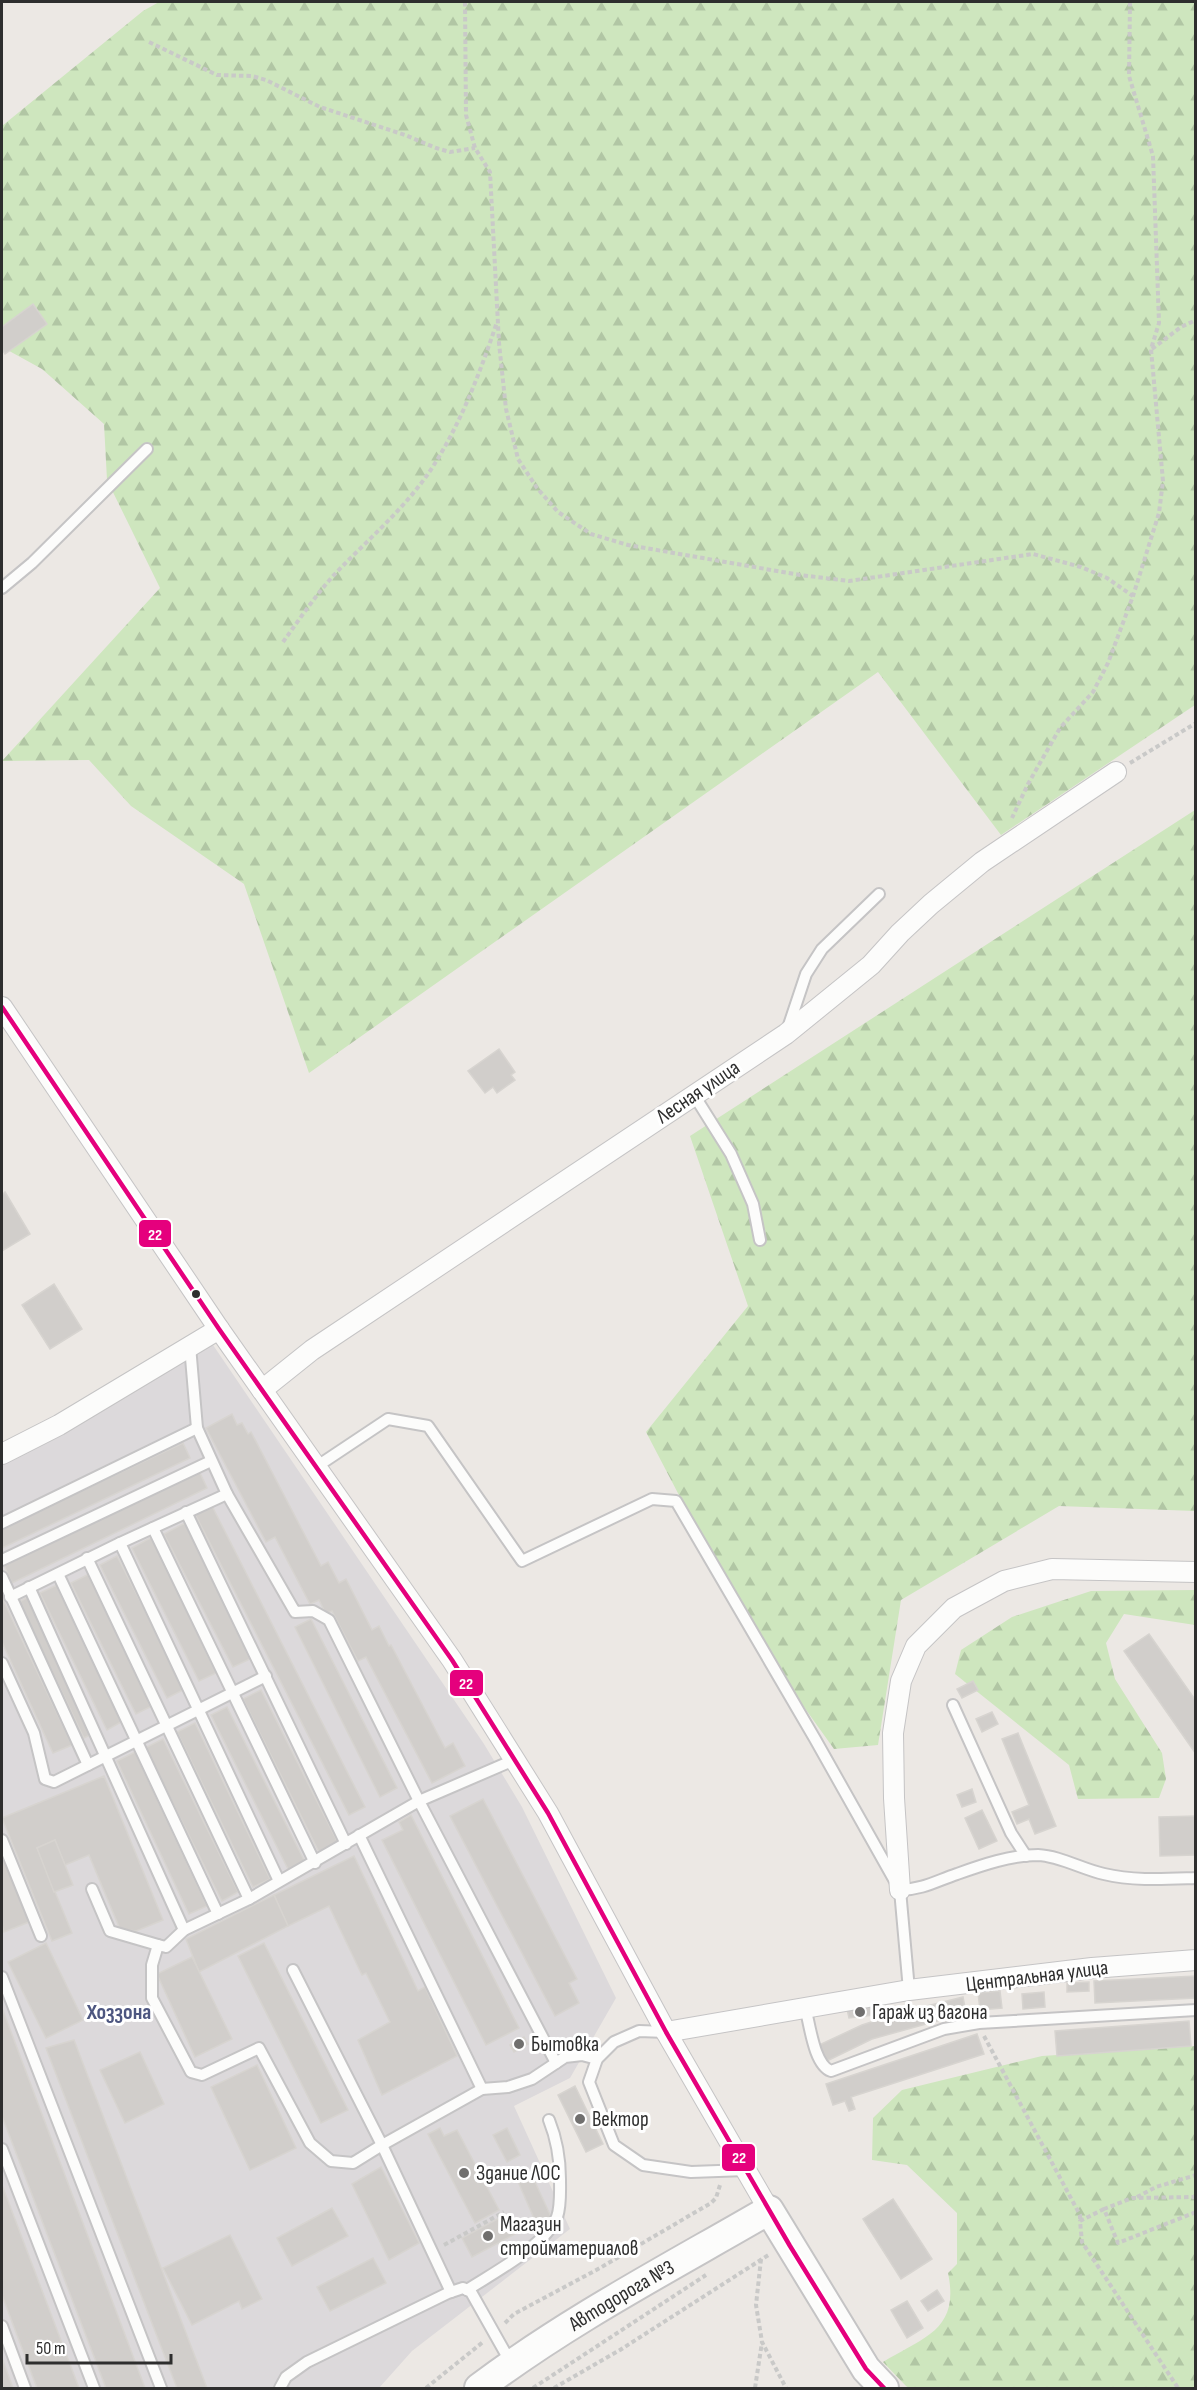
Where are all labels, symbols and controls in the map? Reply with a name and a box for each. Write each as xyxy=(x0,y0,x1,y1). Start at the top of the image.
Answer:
street label: Лесная улица xyxy=(651,1055,744,1130)
line badge: 22 xyxy=(138,1219,172,1248)
text: 22 xyxy=(148,1226,162,1245)
unlabelled marker xyxy=(190,1288,202,1300)
line badge: 22 xyxy=(449,1669,484,1697)
text: 22 xyxy=(459,1675,473,1694)
street label: Центральная улица xyxy=(965,1955,1109,1997)
district label: Хоззона xyxy=(86,1999,151,2026)
place label: Гараж из вагона xyxy=(872,2000,988,2025)
marker: Гараж из вагона xyxy=(853,2005,867,2019)
place label: Бытовка xyxy=(531,2032,599,2057)
marker: Бытовка xyxy=(512,2037,526,2051)
place label: Вектор xyxy=(592,2107,649,2132)
marker: Вектор xyxy=(573,2112,587,2126)
line badge: 22 xyxy=(721,2143,756,2172)
text: 22 xyxy=(732,2149,746,2168)
place label: Здание ЛОС xyxy=(476,2161,561,2186)
marker: Здание ЛОС xyxy=(457,2166,471,2180)
place label: Магазин стройматериалов xyxy=(500,2212,639,2261)
marker: Магазин стройматериалов xyxy=(481,2229,495,2243)
street label: Автодорога №3 xyxy=(563,2254,679,2337)
scale bar xyxy=(27,2327,171,2365)
text: 50 m xyxy=(36,2338,66,2359)

